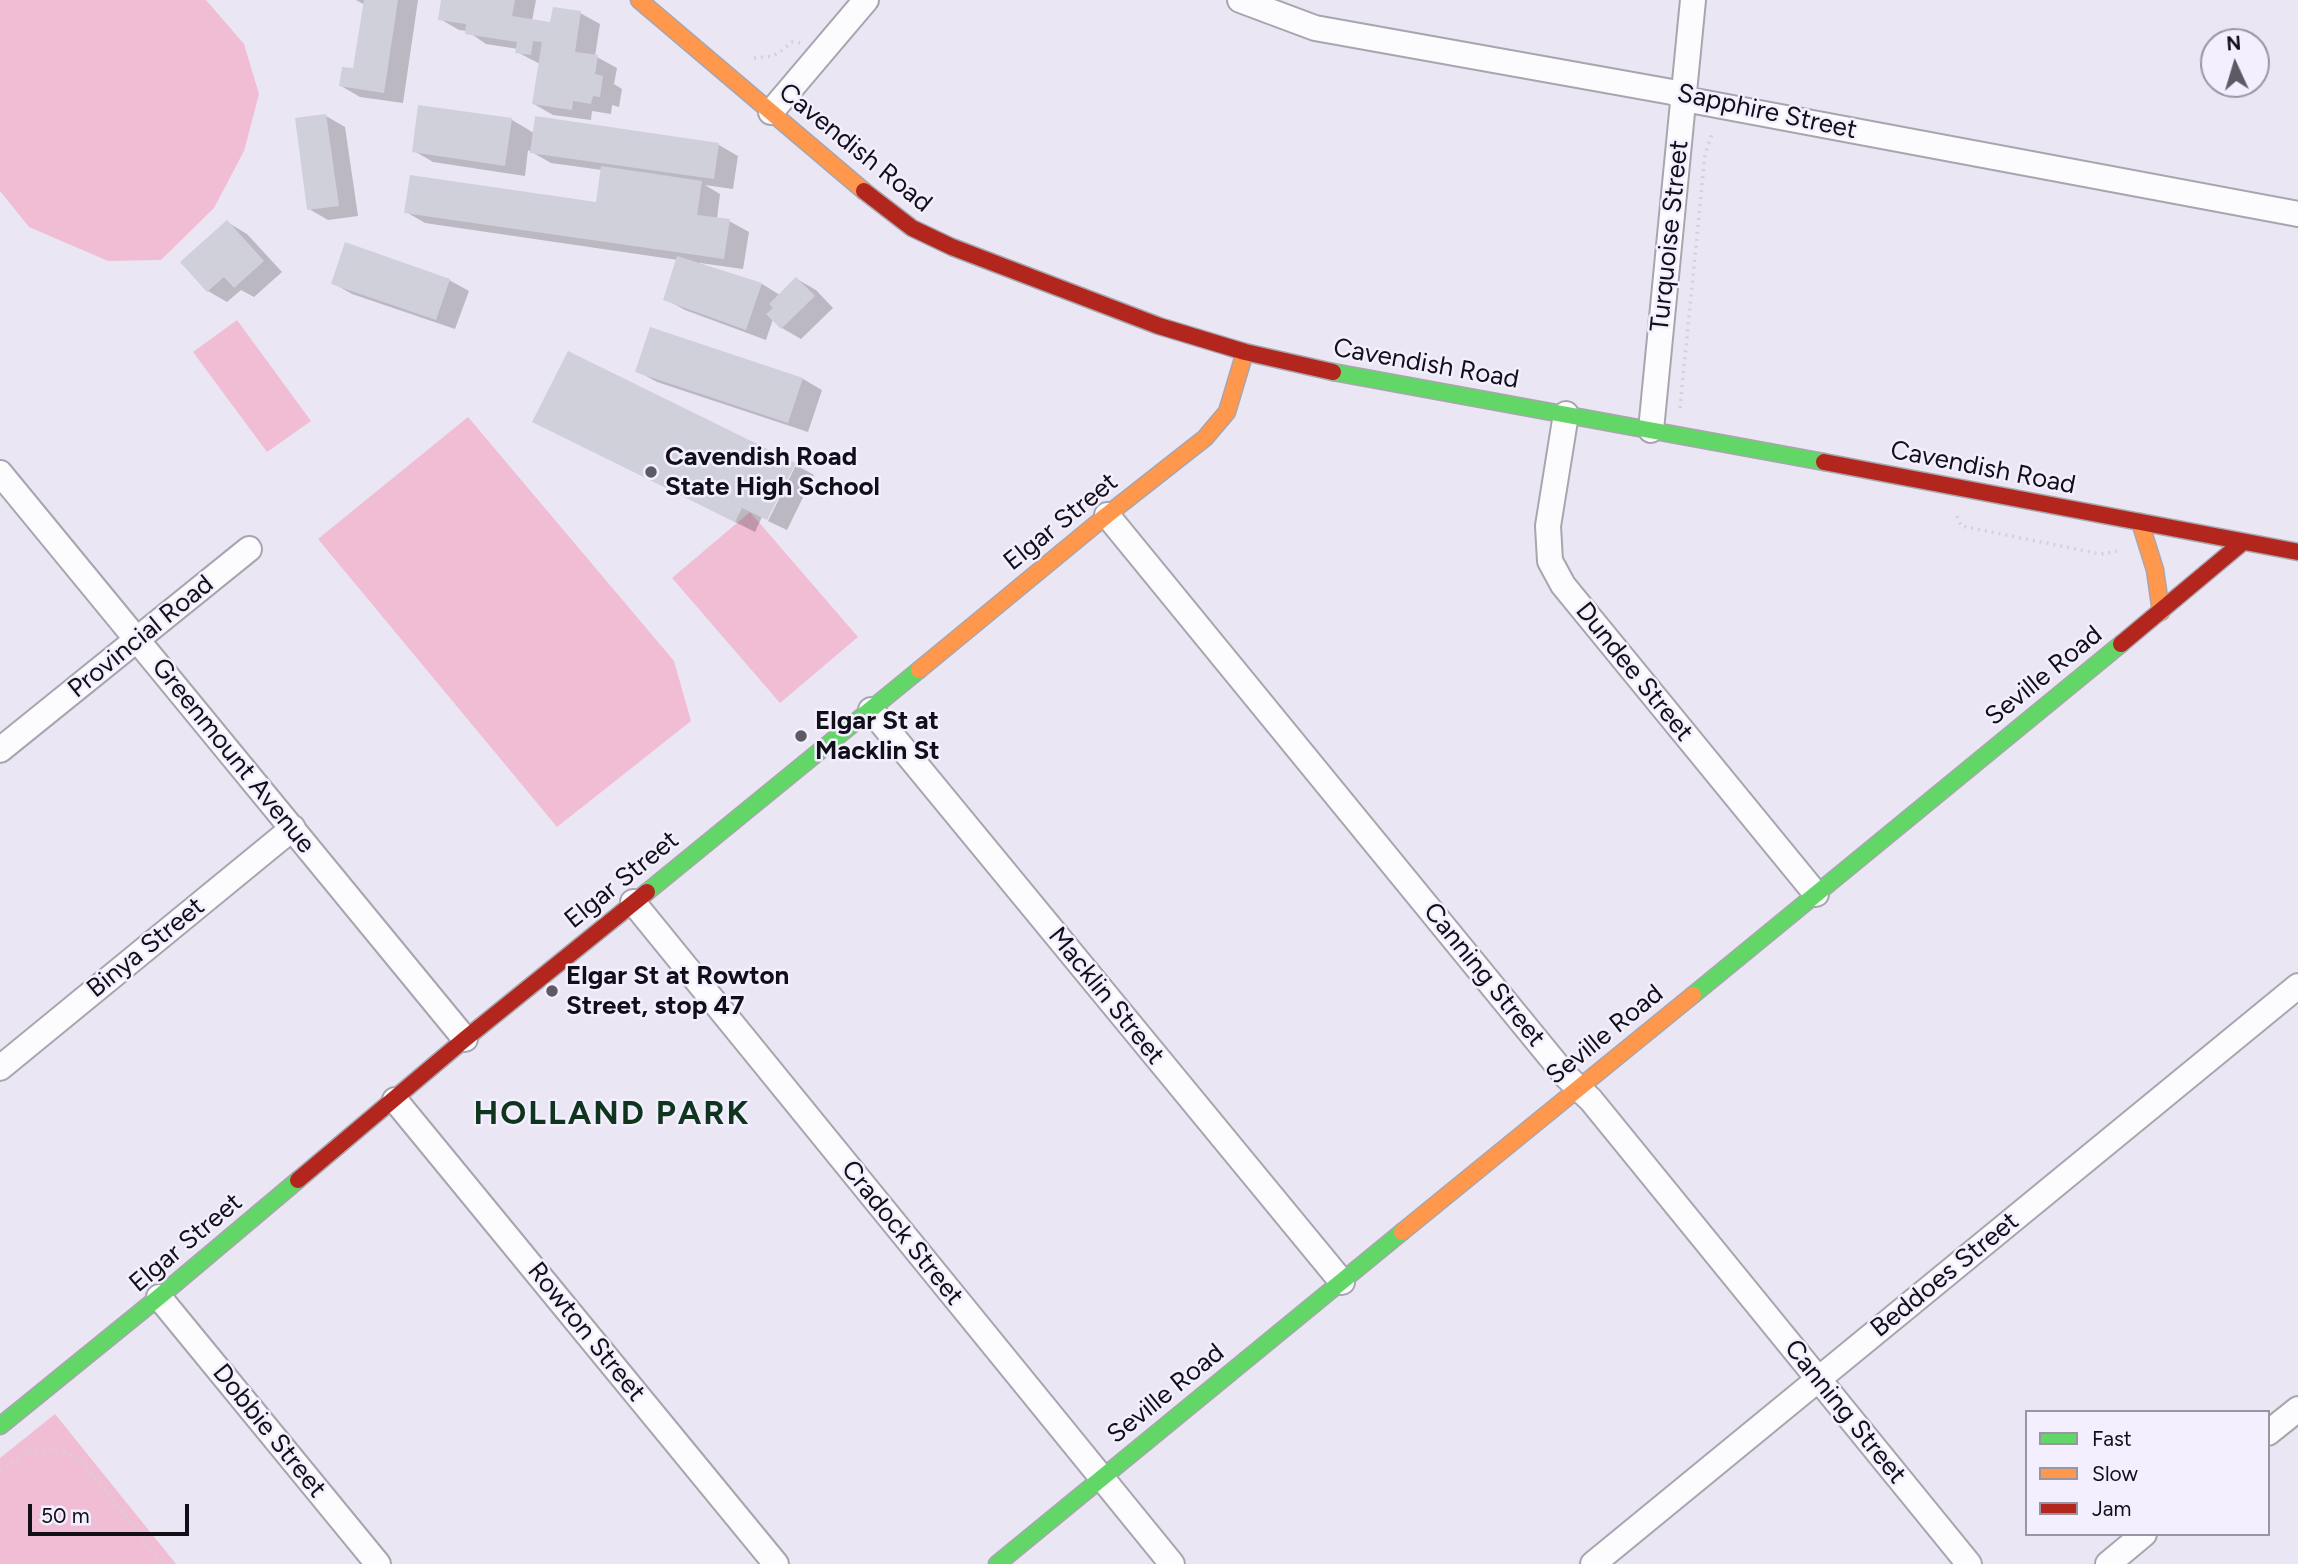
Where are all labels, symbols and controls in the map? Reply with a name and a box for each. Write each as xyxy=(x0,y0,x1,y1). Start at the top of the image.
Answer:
north arrow xyxy=(2200,28,2270,98)
text: N xyxy=(2226,32,2242,56)
street label: Cavendish Road xyxy=(772,77,938,219)
street label: Sapphire Street xyxy=(1674,78,1860,146)
street label: Turquoise Street xyxy=(1644,139,1696,333)
street label: Cavendish Road xyxy=(1331,332,1521,396)
street label: Cavendish Road xyxy=(1888,435,2078,501)
place label: Cavendish Road State High School xyxy=(665,441,880,503)
marker: Cavendish Road State High School xyxy=(643,464,659,480)
street label: Elgar Street xyxy=(998,467,1124,577)
street label: Provincial Road xyxy=(62,569,220,705)
street label: Dundee Street xyxy=(1568,596,1700,748)
street label: Seville Road xyxy=(1979,619,2109,733)
street label: Greenmount Avenue xyxy=(145,652,321,860)
place label: Elgar St at Macklin St xyxy=(815,705,940,766)
marker: Elgar St at Macklin St xyxy=(793,728,809,744)
street label: Elgar Street xyxy=(559,825,685,935)
street label: Binya Street xyxy=(81,891,211,1005)
street label: Canning Street xyxy=(1416,897,1552,1053)
street label: Macklin Street xyxy=(1041,921,1171,1071)
place label: Elgar St at Rowton Street, stop 47 xyxy=(566,960,789,1021)
street label: Seville Road xyxy=(1540,978,1670,1092)
marker: Elgar St at Rowton Street, stop 47 xyxy=(544,983,560,999)
district label: HOLLAND PARK xyxy=(475,1094,749,1134)
street label: Cradock Street xyxy=(834,1154,970,1312)
street label: Elgar Street xyxy=(123,1187,249,1299)
street label: Beddoes Street xyxy=(1865,1206,2025,1344)
street label: Rowton Street xyxy=(520,1256,652,1408)
street label: Canning Street xyxy=(1777,1334,1913,1490)
street label: Seville Road xyxy=(1101,1337,1231,1451)
street label: Dobbie Street xyxy=(206,1358,332,1504)
legend xyxy=(2025,1410,2270,1536)
text: Fast xyxy=(2092,1426,2132,1451)
text: Slow xyxy=(2092,1461,2138,1486)
scale bar xyxy=(32,1490,192,1534)
text: Jam xyxy=(2092,1496,2131,1521)
text: 50 m xyxy=(41,1503,90,1528)

